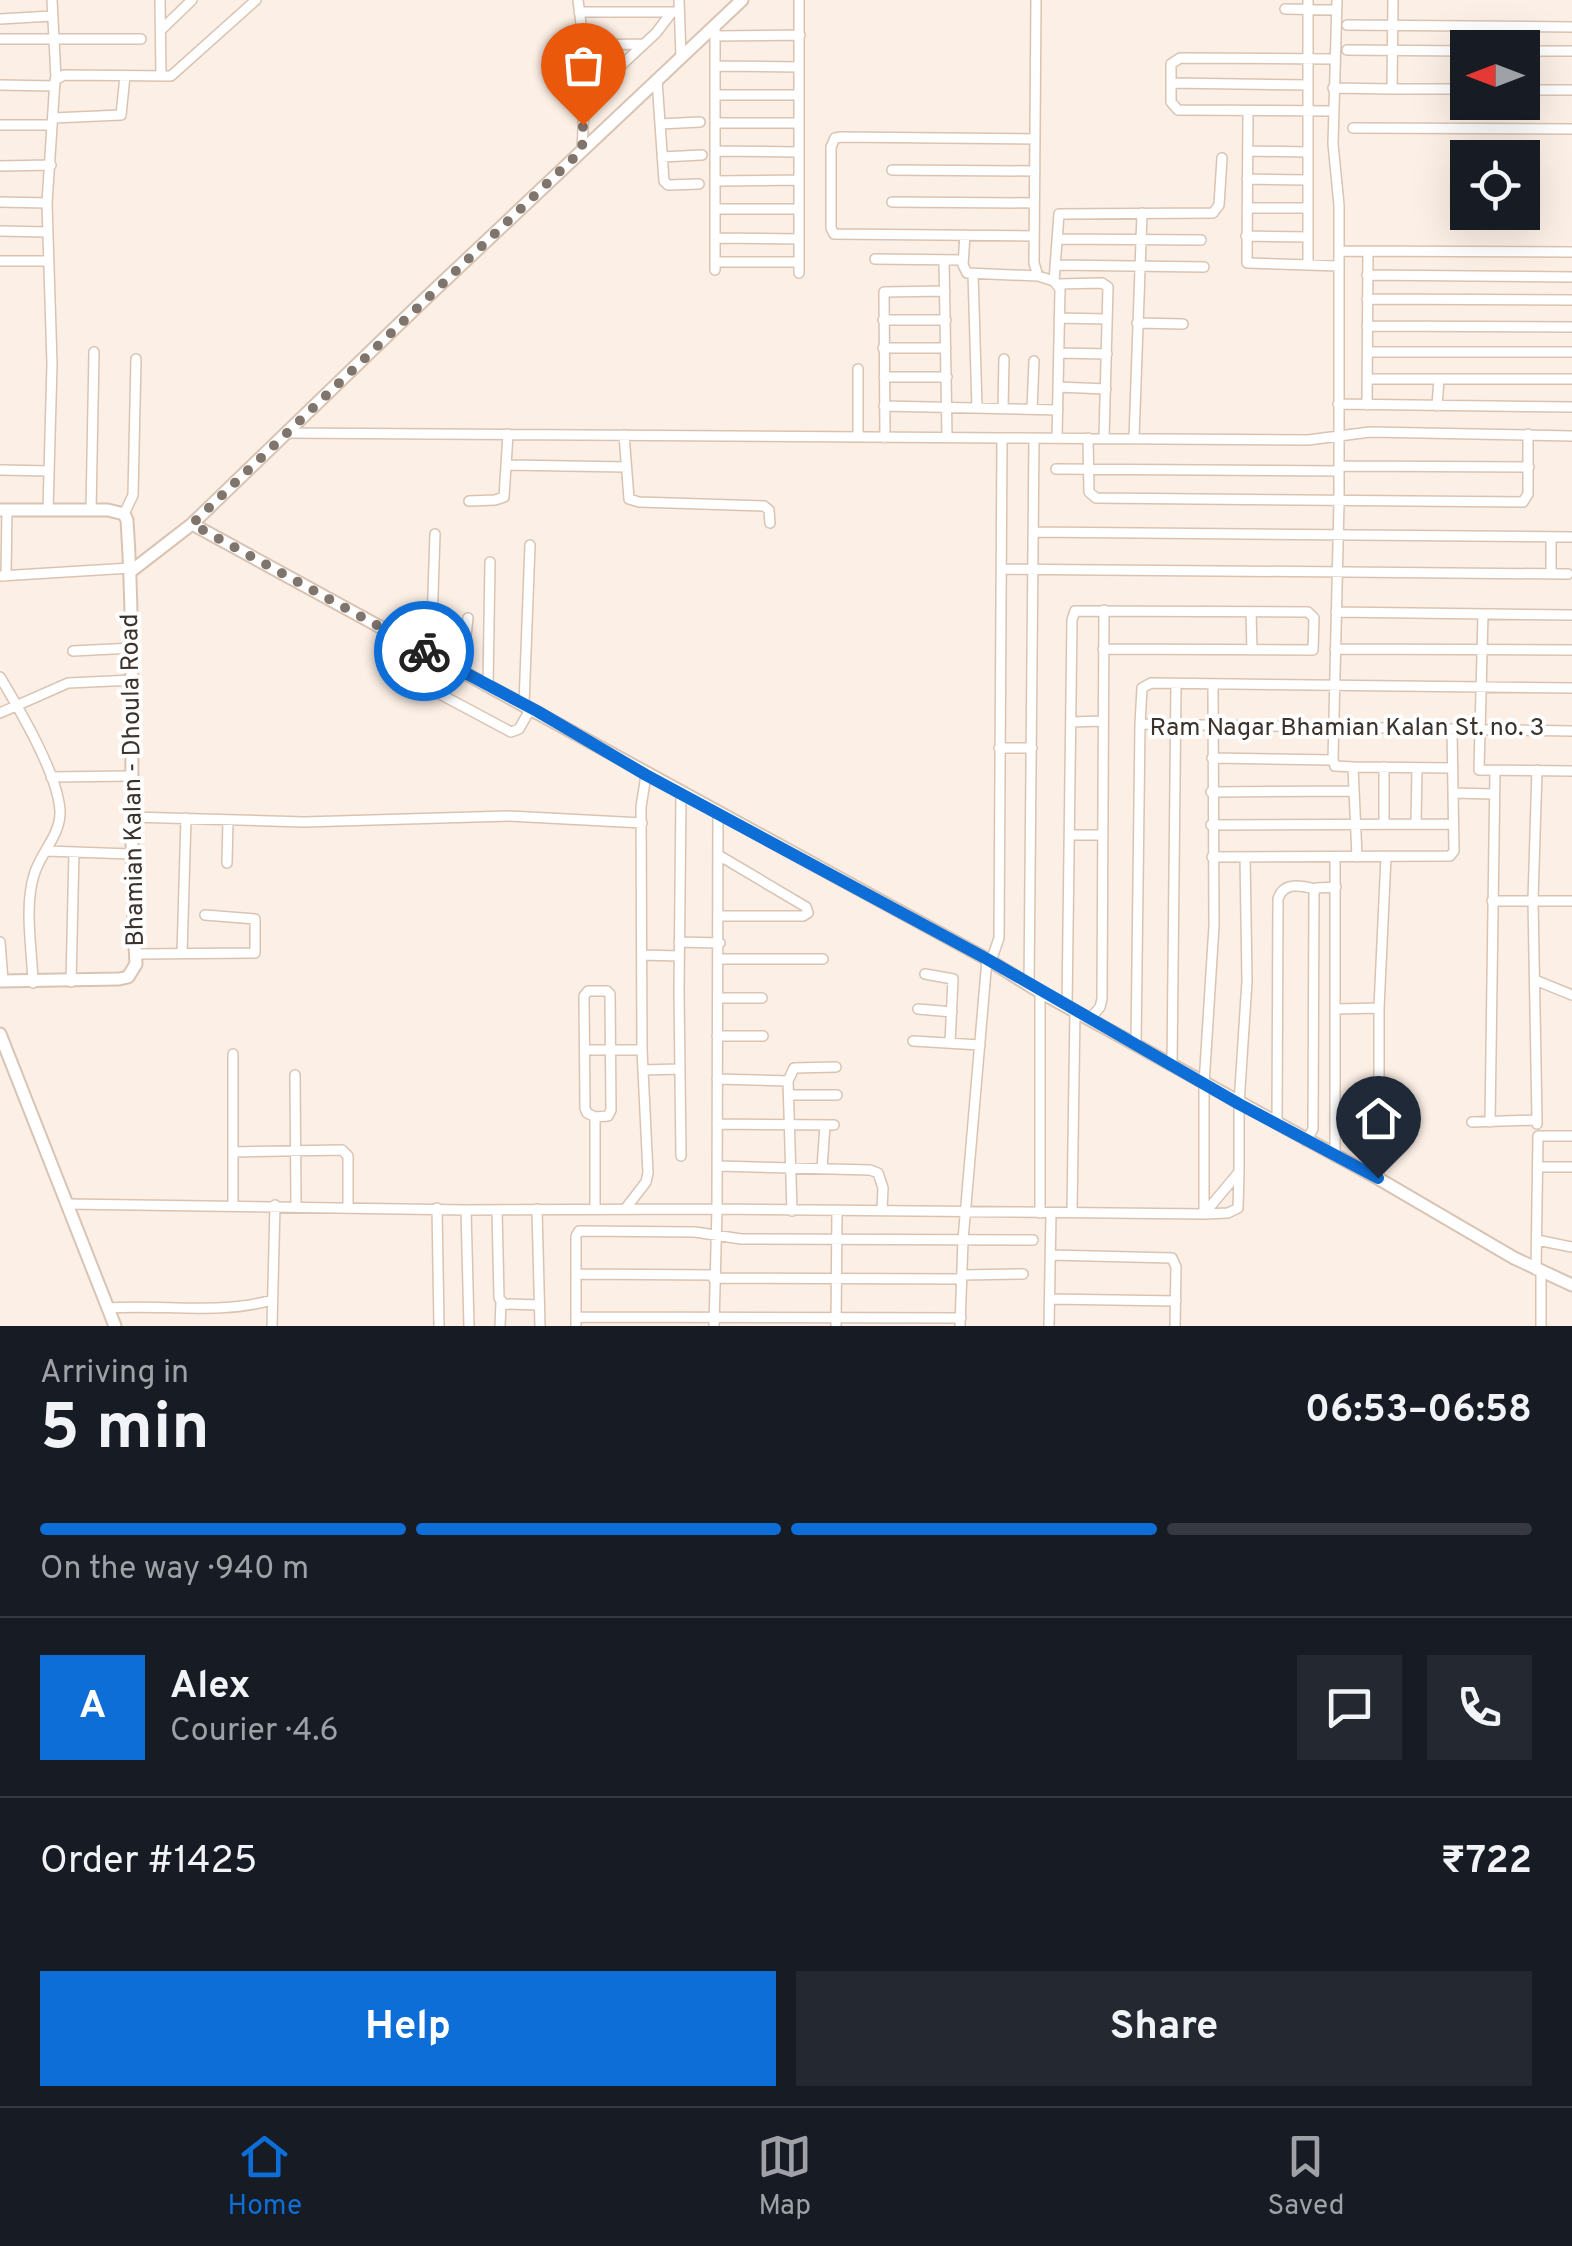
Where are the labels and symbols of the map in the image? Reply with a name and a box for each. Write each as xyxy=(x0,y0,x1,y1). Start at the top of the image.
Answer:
pin xyxy=(541,23,626,126)
north arrow xyxy=(1450,30,1540,120)
courier xyxy=(374,601,474,701)
street label: Bhamian Kalan - Dhoula Road xyxy=(115,613,153,947)
street label: Ram Nagar Bhamian Kalan St. no. 3 xyxy=(1150,713,1544,745)
pin xyxy=(1336,1076,1421,1179)

